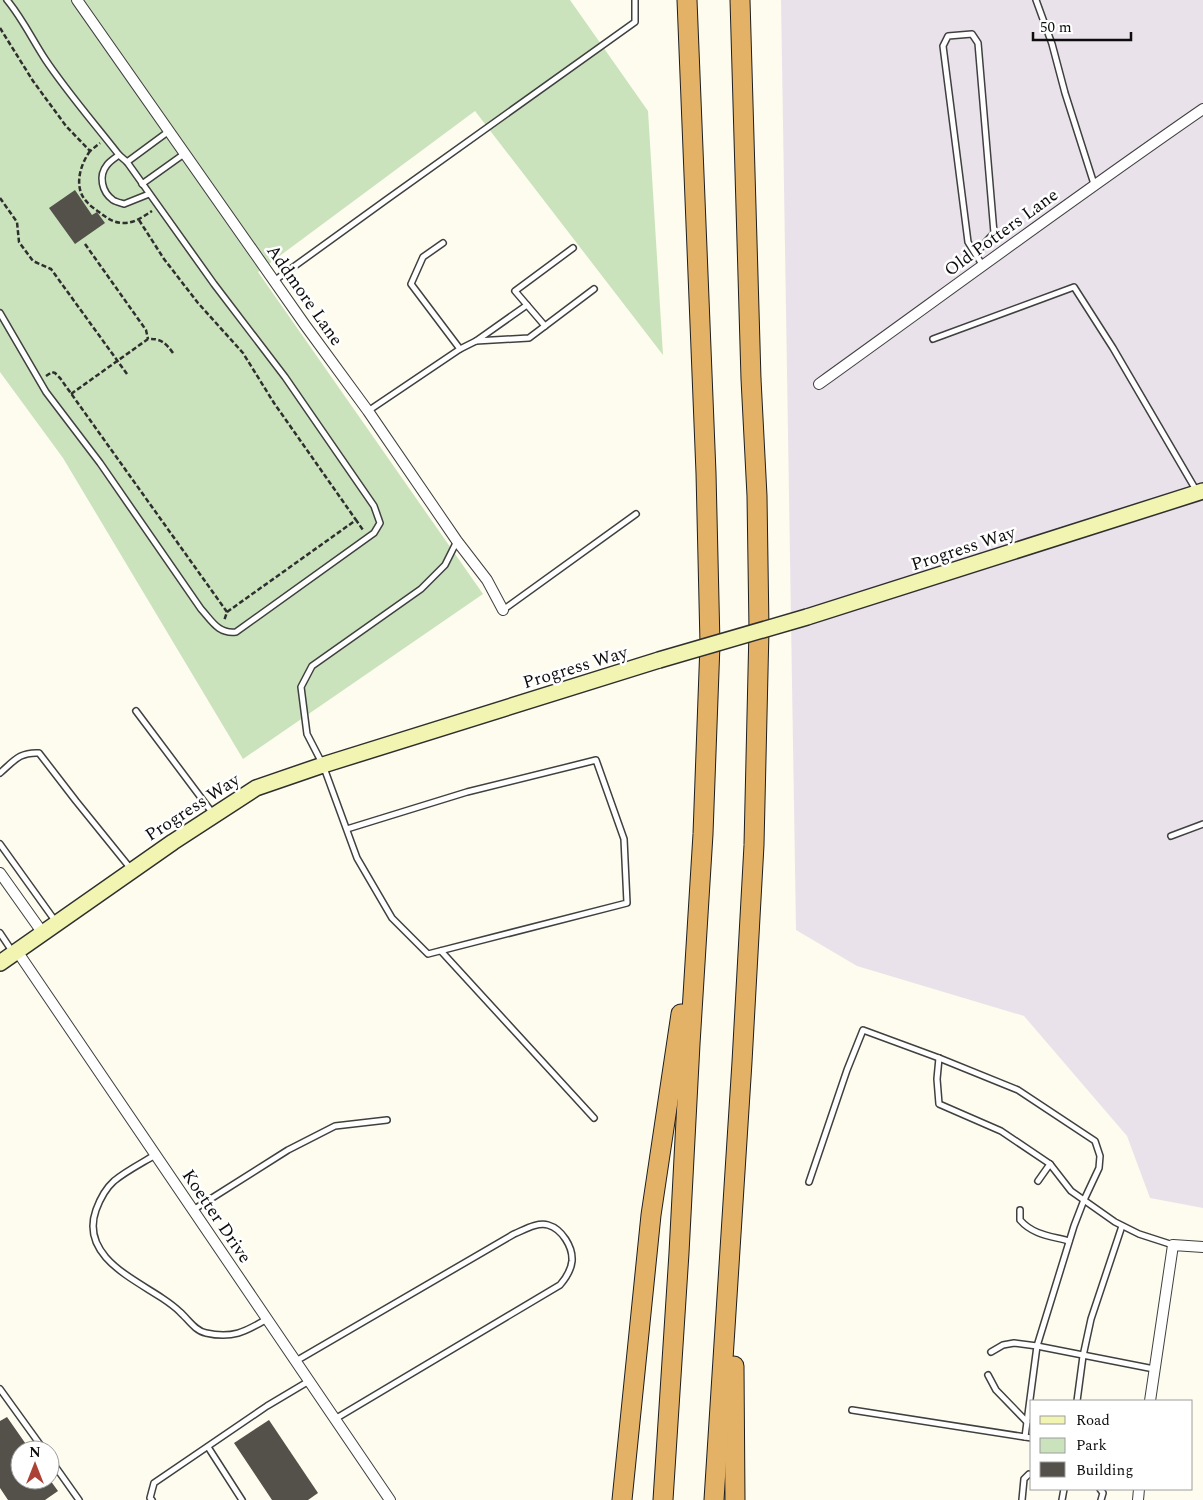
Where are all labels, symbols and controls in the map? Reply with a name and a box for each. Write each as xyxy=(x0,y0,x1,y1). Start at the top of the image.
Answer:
scale bar xyxy=(1033,10,1130,42)
text: 50 m xyxy=(1040,16,1072,39)
street label: Old Potters Lane xyxy=(939,182,1064,283)
street label: Addmore Lane xyxy=(260,239,350,351)
street label: Progress Way xyxy=(908,518,1020,578)
street label: Progress Way xyxy=(519,638,632,696)
street label: Progress Way xyxy=(140,766,246,848)
street label: Koetter Drive xyxy=(175,1164,258,1269)
legend xyxy=(1030,1400,1193,1490)
text: Road xyxy=(1076,1409,1110,1432)
text: Park xyxy=(1076,1434,1107,1457)
north arrow xyxy=(10,1440,60,1490)
text: N xyxy=(29,1442,41,1463)
text: Building xyxy=(1076,1459,1133,1482)

